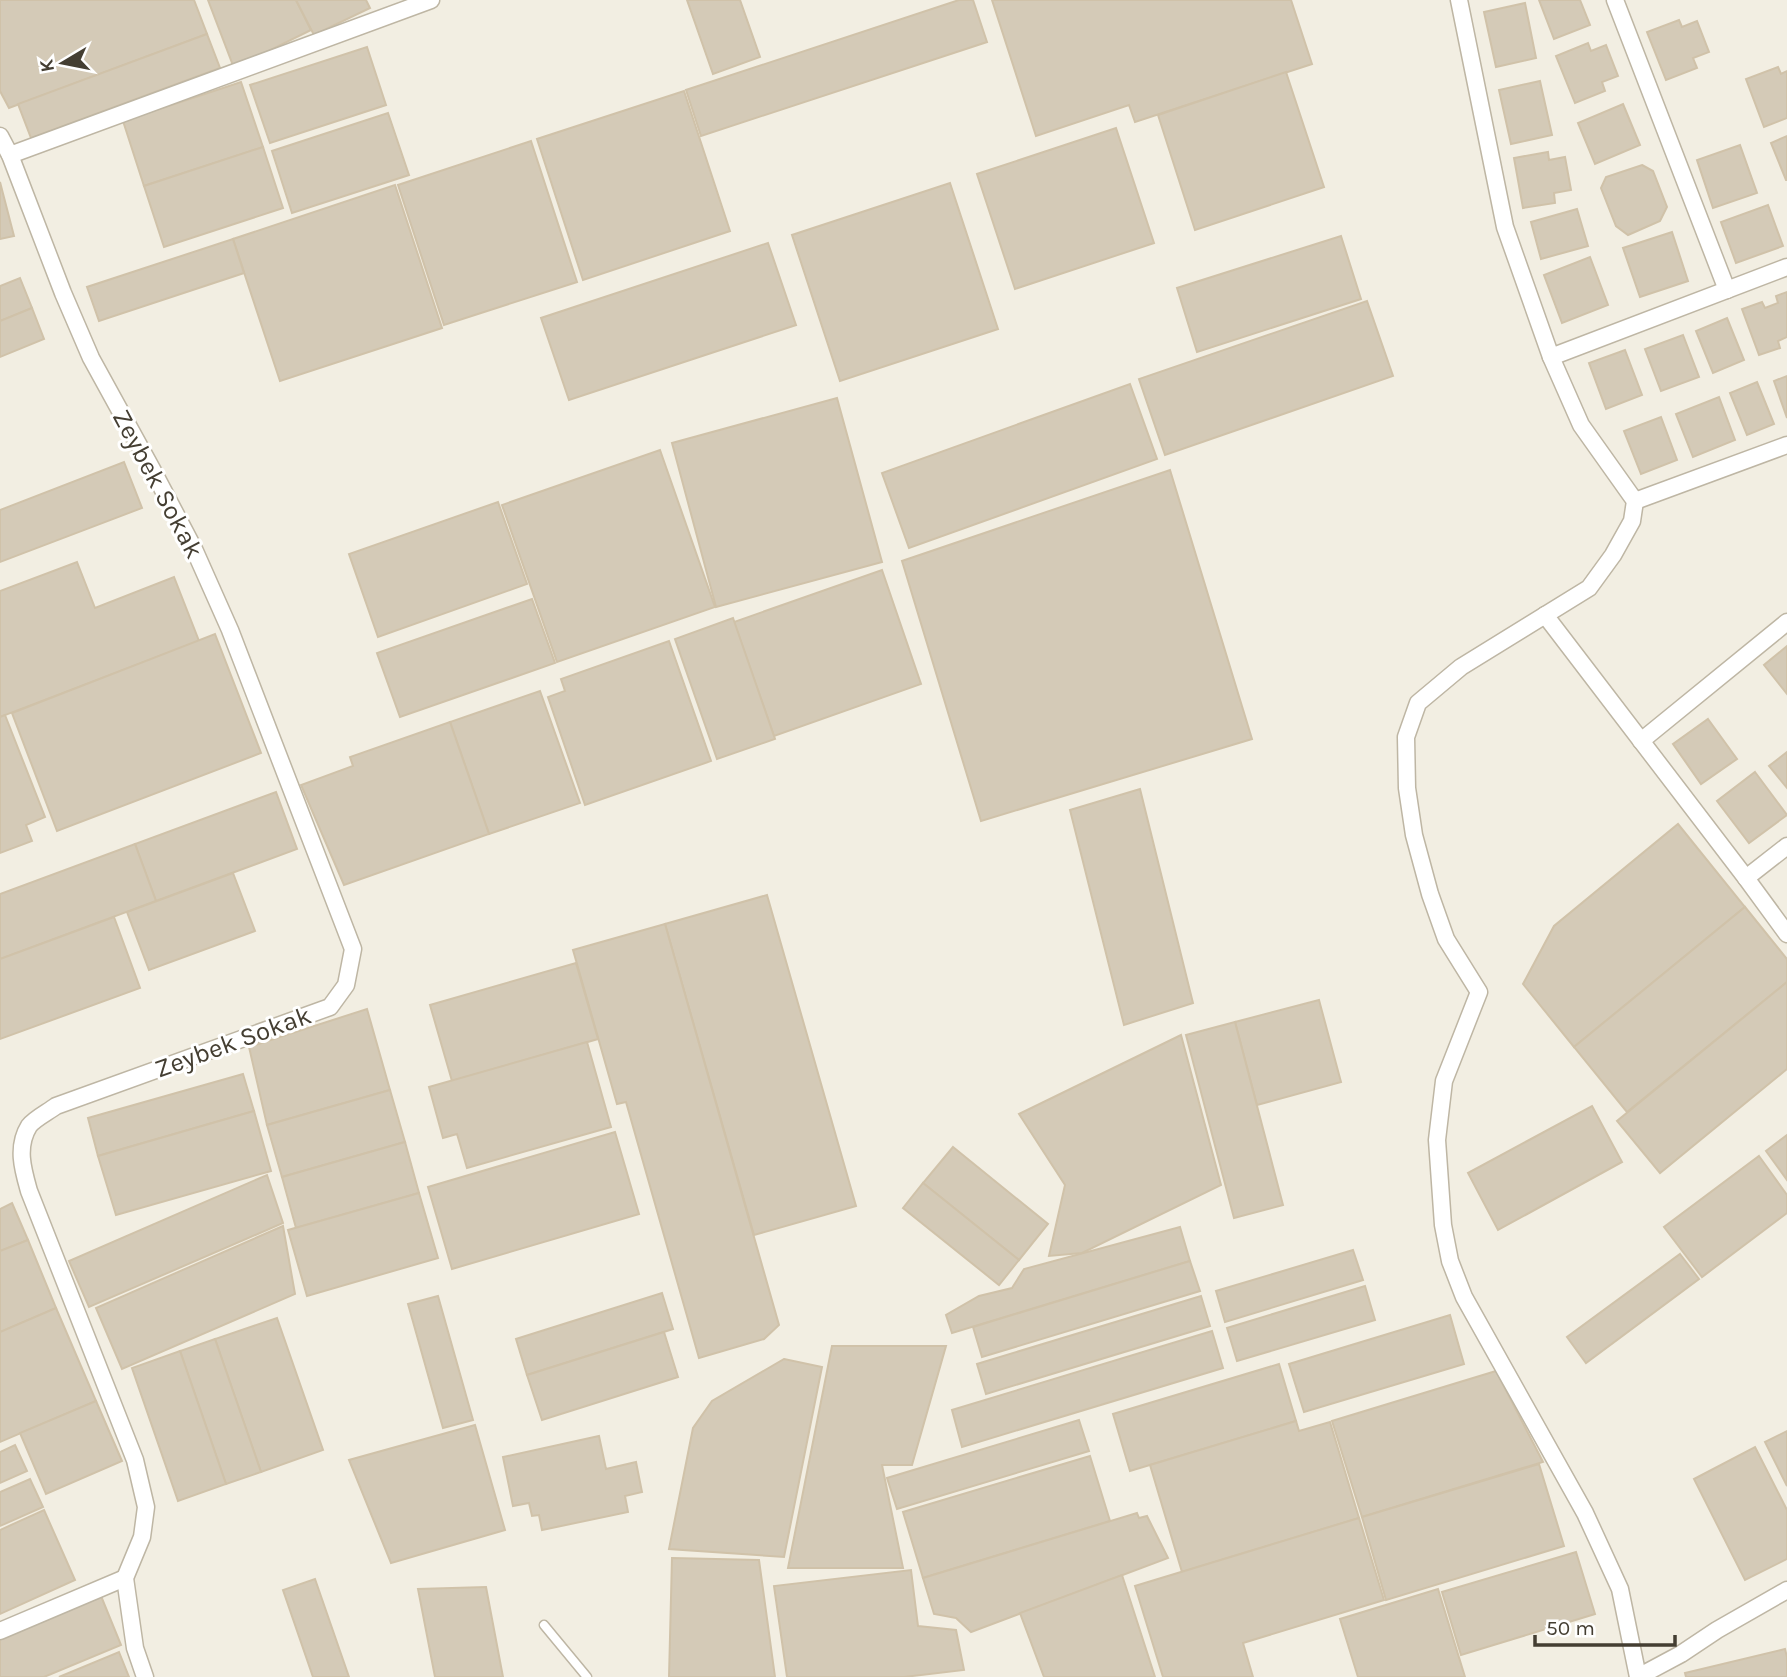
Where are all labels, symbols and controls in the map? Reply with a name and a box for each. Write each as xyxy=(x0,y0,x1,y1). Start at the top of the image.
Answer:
north arrow xyxy=(28,28,98,98)
text: K xyxy=(35,57,59,74)
street label: Zeybek Sokak xyxy=(106,404,210,564)
street label: Zeybek Sokak xyxy=(151,999,315,1085)
scale bar xyxy=(1535,1604,1675,1648)
text: 50 m xyxy=(1546,1616,1595,1640)

